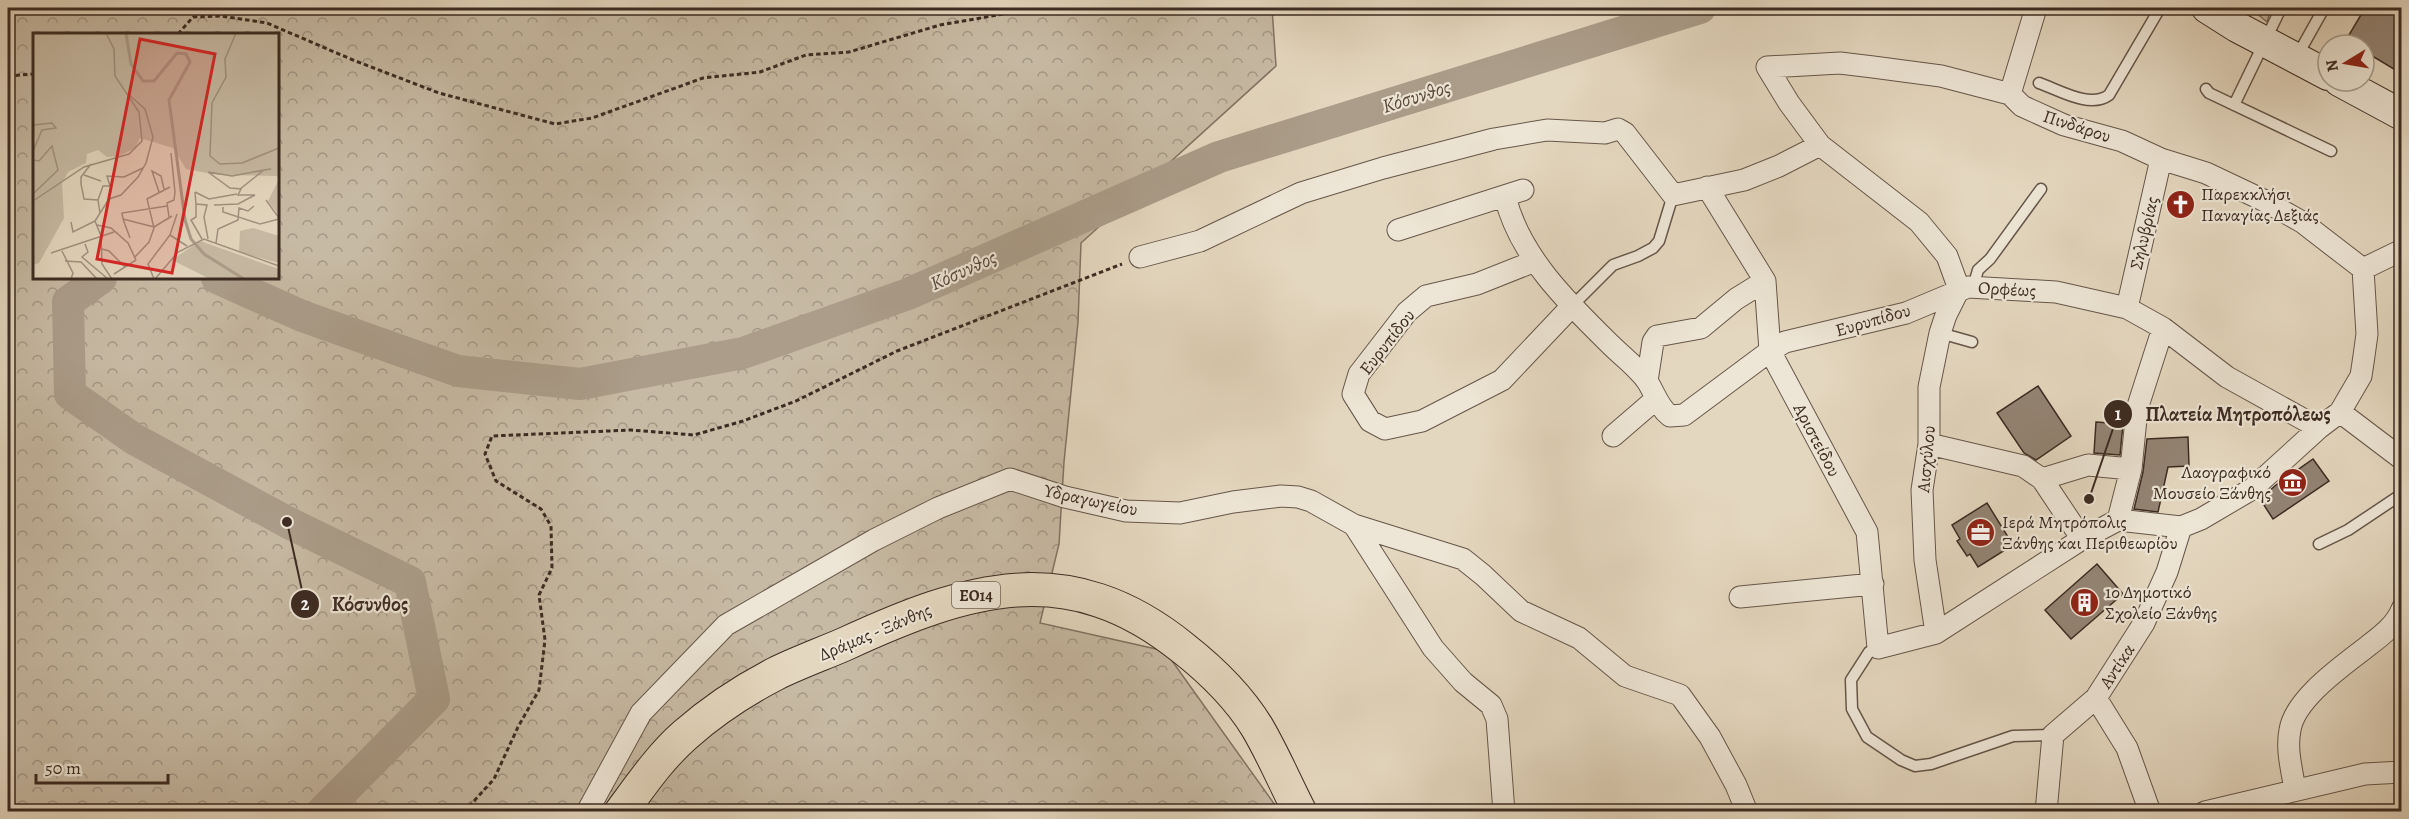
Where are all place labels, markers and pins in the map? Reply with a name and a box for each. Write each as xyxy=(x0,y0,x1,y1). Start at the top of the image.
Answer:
place label: Παρεκκλήσι Παναγίας Δεξιάς xyxy=(2201,182,2319,227)
church icon: Παρεκκλήσι Παναγίας Δεξιάς xyxy=(2164,188,2196,220)
callout: Πλατεία Μητροπόλεως xyxy=(2103,395,2343,433)
place label: Λαογραφικό Μουσείο Ξάνθης xyxy=(2153,460,2271,505)
museum icon: Λαογραφικό Μουσείο Ξάνθης xyxy=(2276,466,2308,498)
place label: Ιερά Μητρόπολις Ξάνθης και Περιθεωρίου xyxy=(2002,510,2178,555)
office icon: Ιερά Μητρόπολις Ξάνθης και Περιθεωρίου xyxy=(1965,516,1997,548)
place label: 1ο Δημοτικό Σχολείο Ξάνθης xyxy=(2105,580,2217,625)
callout: Κόσυνθος xyxy=(290,585,421,623)
building icon: 1ο Δημοτικό Σχολείο Ξάνθης xyxy=(2068,586,2100,618)

